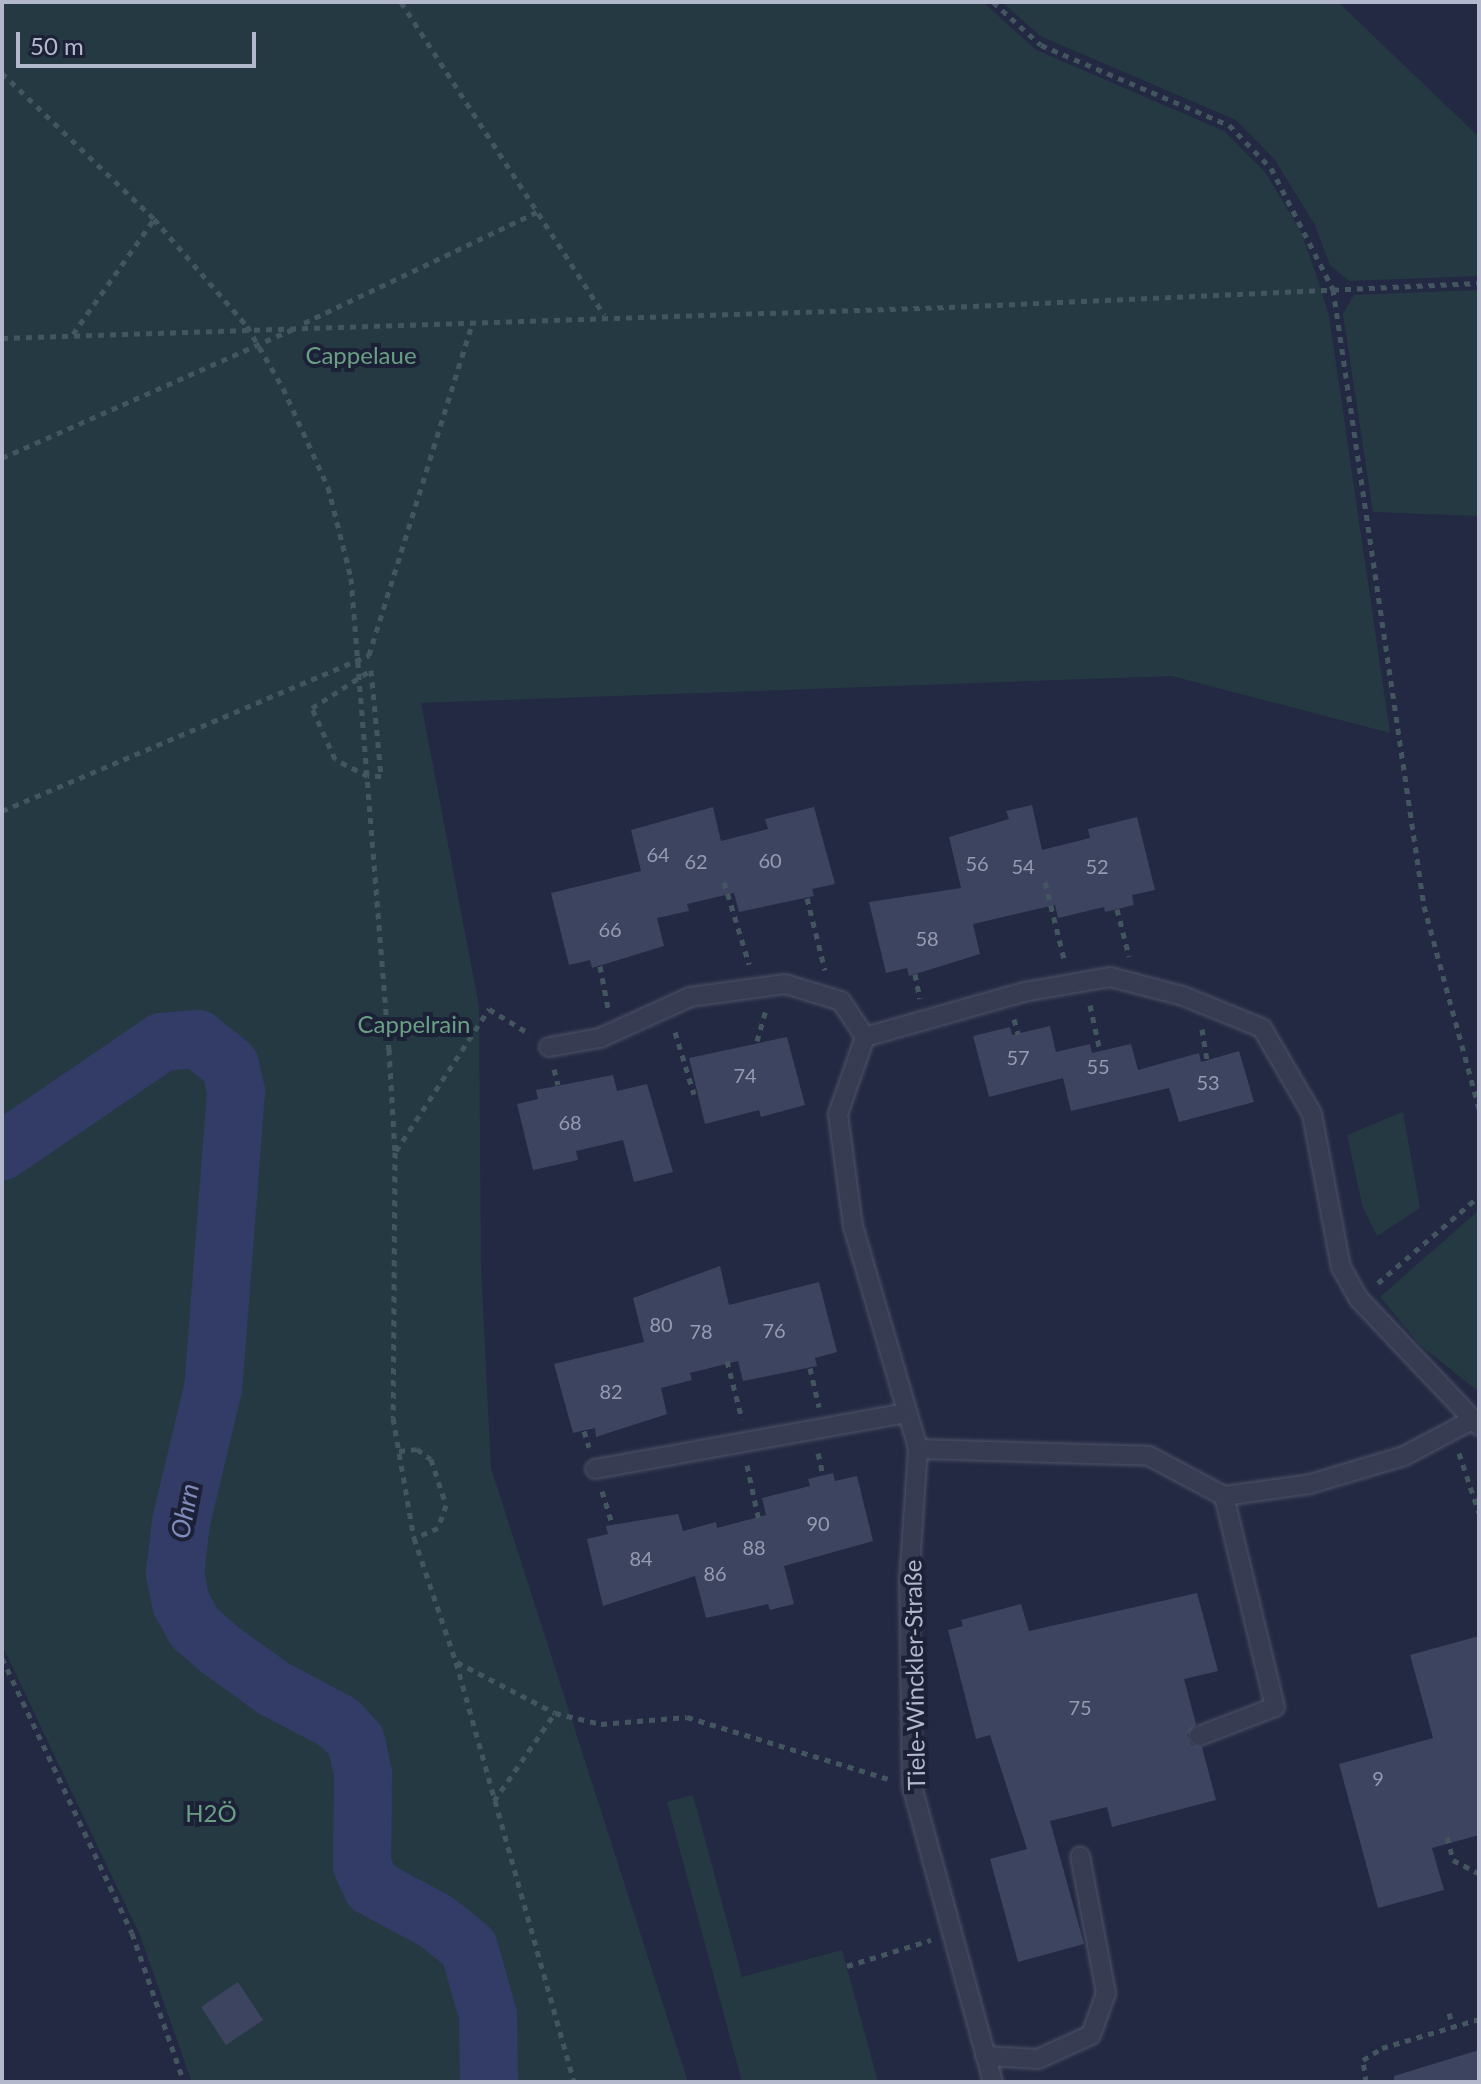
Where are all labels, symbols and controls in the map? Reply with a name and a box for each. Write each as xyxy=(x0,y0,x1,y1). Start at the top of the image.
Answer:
scale bar xyxy=(20,16,260,66)
text: 50 m xyxy=(30,31,84,60)
park label: Cappelaue xyxy=(305,341,417,369)
house number: 64 xyxy=(646,842,670,866)
house number: 60 xyxy=(758,848,782,872)
house number: 62 xyxy=(684,849,708,873)
house number: 56 xyxy=(965,851,989,875)
house number: 54 xyxy=(1011,854,1035,878)
house number: 52 xyxy=(1085,854,1109,878)
house number: 66 xyxy=(598,917,622,941)
house number: 58 xyxy=(915,926,939,950)
park label: Cappelrain xyxy=(358,1010,470,1038)
house number: 57 xyxy=(1006,1045,1030,1069)
house number: 55 xyxy=(1086,1054,1110,1078)
house number: 74 xyxy=(733,1063,757,1087)
house number: 53 xyxy=(1196,1070,1220,1094)
house number: 68 xyxy=(558,1110,582,1134)
house number: 80 xyxy=(649,1312,673,1336)
house number: 76 xyxy=(762,1318,786,1342)
house number: 78 xyxy=(689,1319,713,1343)
house number: 82 xyxy=(599,1379,623,1403)
water label: Ohrn xyxy=(164,1481,206,1541)
house number: 90 xyxy=(806,1511,830,1535)
house number: 88 xyxy=(742,1535,766,1559)
house number: 84 xyxy=(629,1546,653,1570)
street label: Tiele-Winckler-Straße xyxy=(898,1559,930,1791)
house number: 86 xyxy=(703,1561,727,1585)
house number: 75 xyxy=(1068,1695,1092,1719)
house number: 9 xyxy=(1372,1766,1384,1790)
park label: H2Ö xyxy=(185,1799,237,1827)

